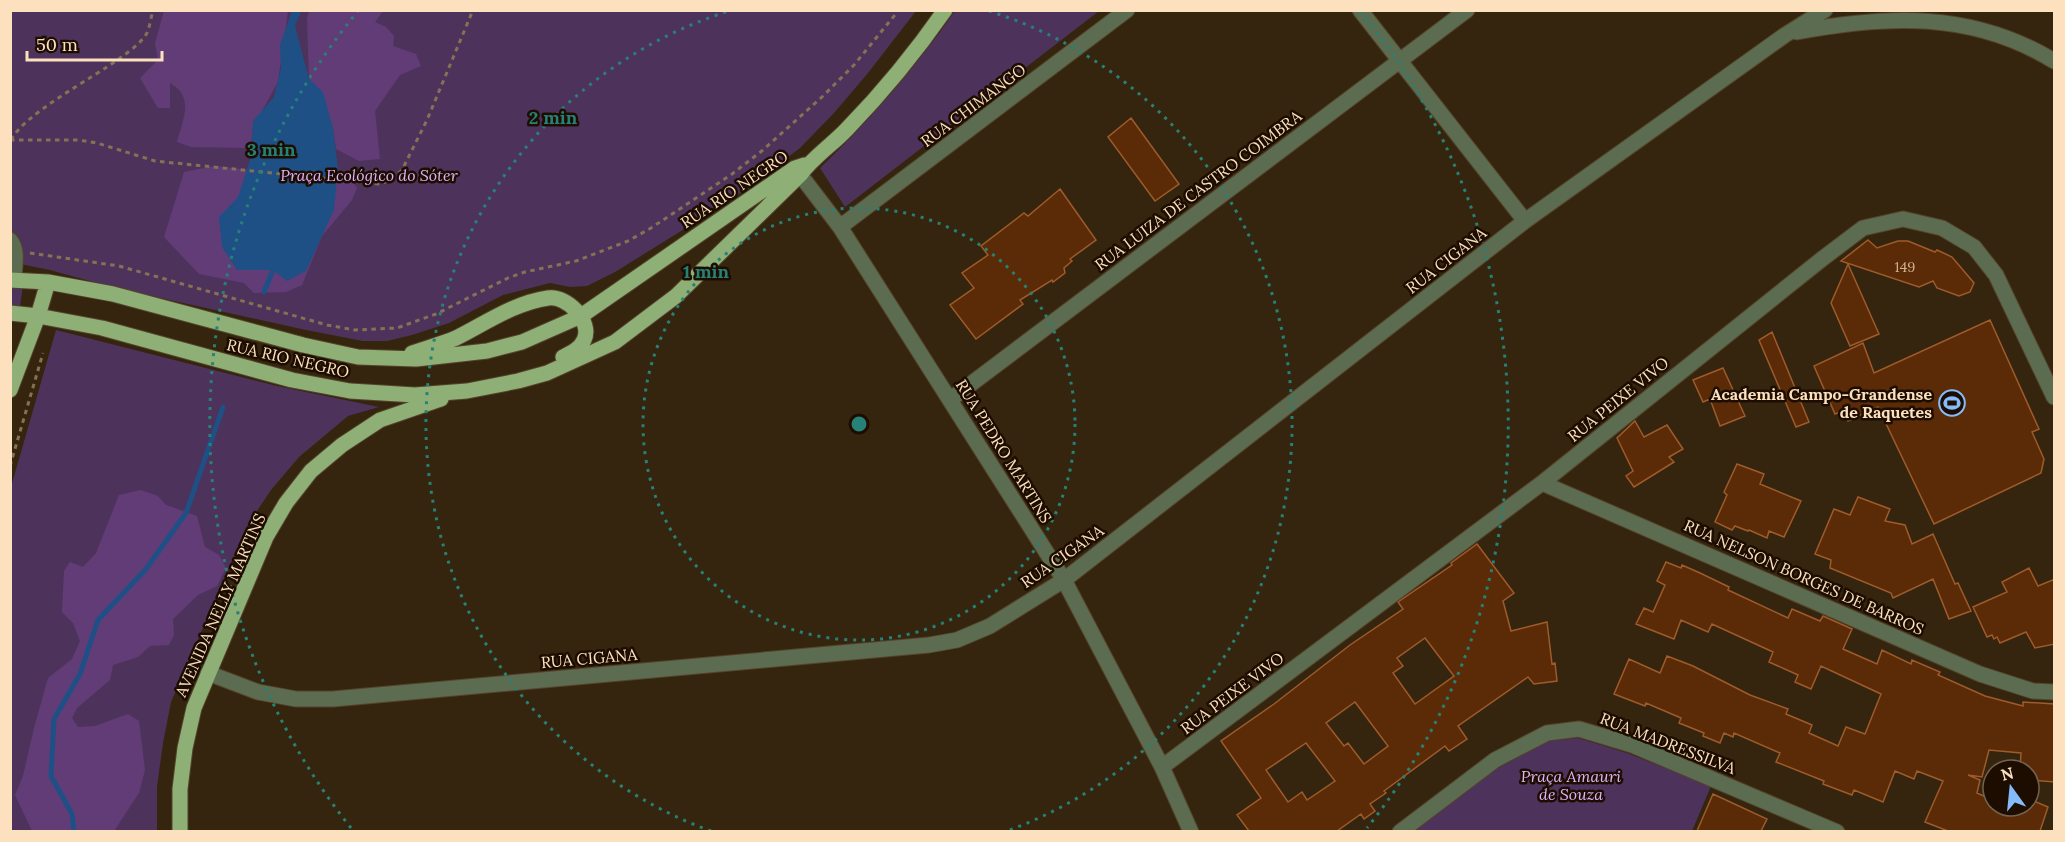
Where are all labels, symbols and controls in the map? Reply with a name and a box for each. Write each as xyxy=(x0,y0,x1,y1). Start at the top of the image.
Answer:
scale bar xyxy=(27,24,162,62)
text: 50 m xyxy=(36,33,78,56)
street label: RUA CHIMANGO xyxy=(917,59,1029,151)
street label: RUA LUIZA DE CASTRO COIMBRA xyxy=(1091,105,1306,274)
text: 2 min xyxy=(529,106,578,129)
text: 3 min xyxy=(247,138,296,161)
street label: RUA RIO NEGRO xyxy=(677,146,791,232)
park label: Praça Ecológico do Sóter xyxy=(280,165,459,185)
street label: RUA CIGANA xyxy=(1402,222,1491,298)
house number: 149 xyxy=(1895,258,1915,276)
text: 1 min xyxy=(683,260,729,283)
street label: RUA RIO NEGRO xyxy=(225,334,351,382)
street label: RUA PEIXE VIVO xyxy=(1564,352,1672,446)
street label: RUA PEDRO MARTINS xyxy=(952,375,1056,527)
place label: Academia Campo-Grandense de Raquetes xyxy=(1711,384,1932,422)
sports icon: Academia Campo-Grandense de Raquetes xyxy=(1937,388,1967,418)
centre of rings xyxy=(849,414,869,434)
street label: AVENIDA NELLY MARTINS xyxy=(170,510,270,701)
street label: RUA NELSON BORGES DE BARROS xyxy=(1681,515,1927,639)
street label: RUA CIGANA xyxy=(1017,520,1108,592)
street label: RUA CIGANA xyxy=(540,644,639,672)
street label: RUA PEIXE VIVO xyxy=(1176,648,1288,738)
street label: RUA MADRESSILVA xyxy=(1597,708,1740,778)
north arrow xyxy=(1981,758,2041,818)
text: N xyxy=(1999,762,2016,785)
park label: Praça Amauri de Souza xyxy=(1521,766,1621,804)

